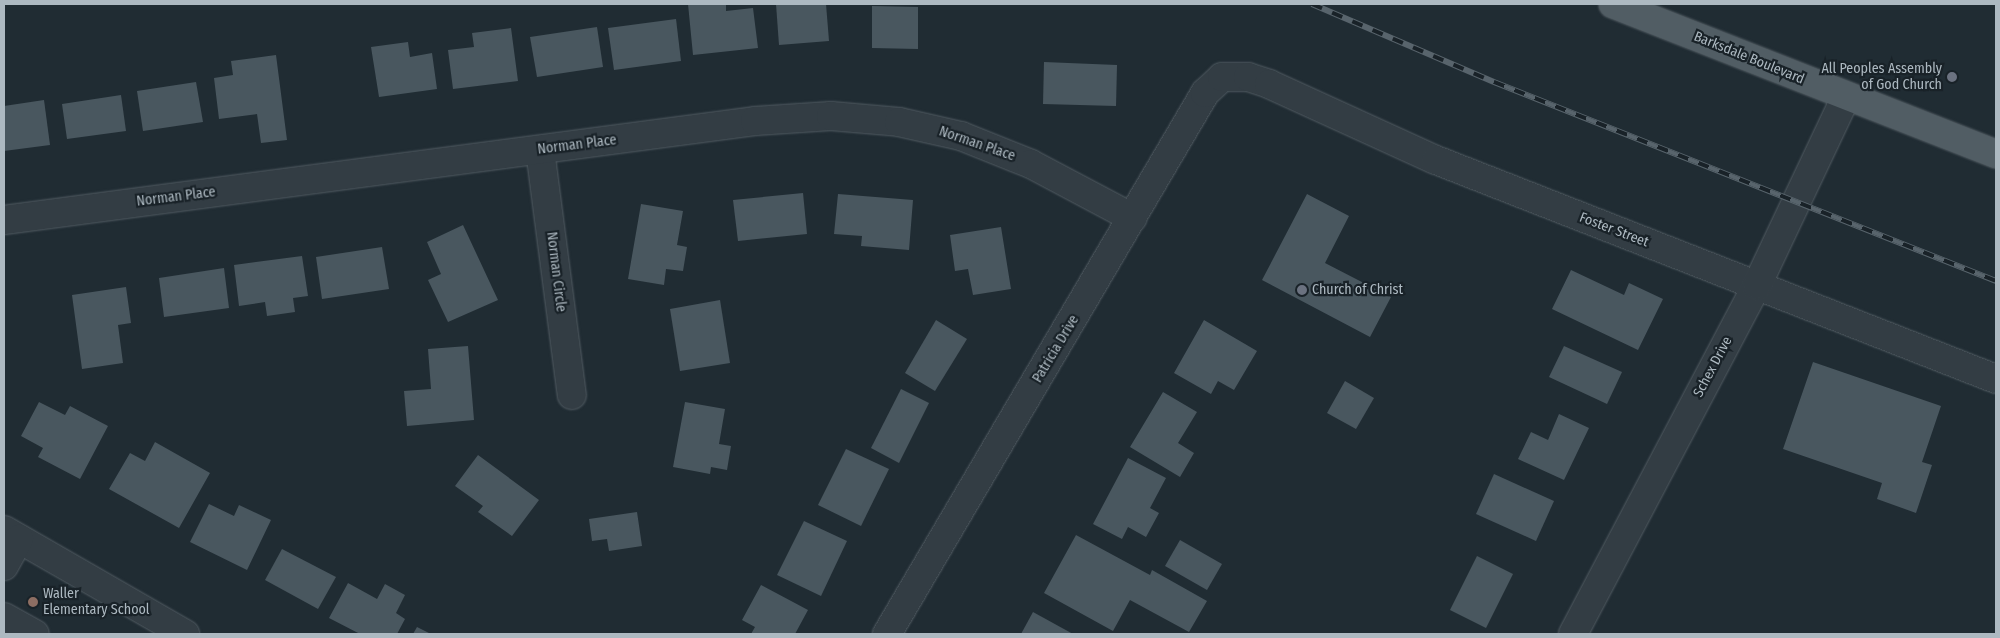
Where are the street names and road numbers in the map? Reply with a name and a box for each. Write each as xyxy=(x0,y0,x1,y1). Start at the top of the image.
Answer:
street label: Barksdale Boulevard xyxy=(1691,28,1807,88)
street label: Norman Place xyxy=(937,123,1017,165)
street label: Norman Place xyxy=(537,132,617,158)
street label: Norman Place xyxy=(136,184,216,210)
street label: Foster Street xyxy=(1577,209,1651,251)
street label: Norman Circle xyxy=(543,231,569,313)
street label: Patricia Drive xyxy=(1029,312,1083,386)
street label: Schex Drive xyxy=(1690,334,1736,400)

